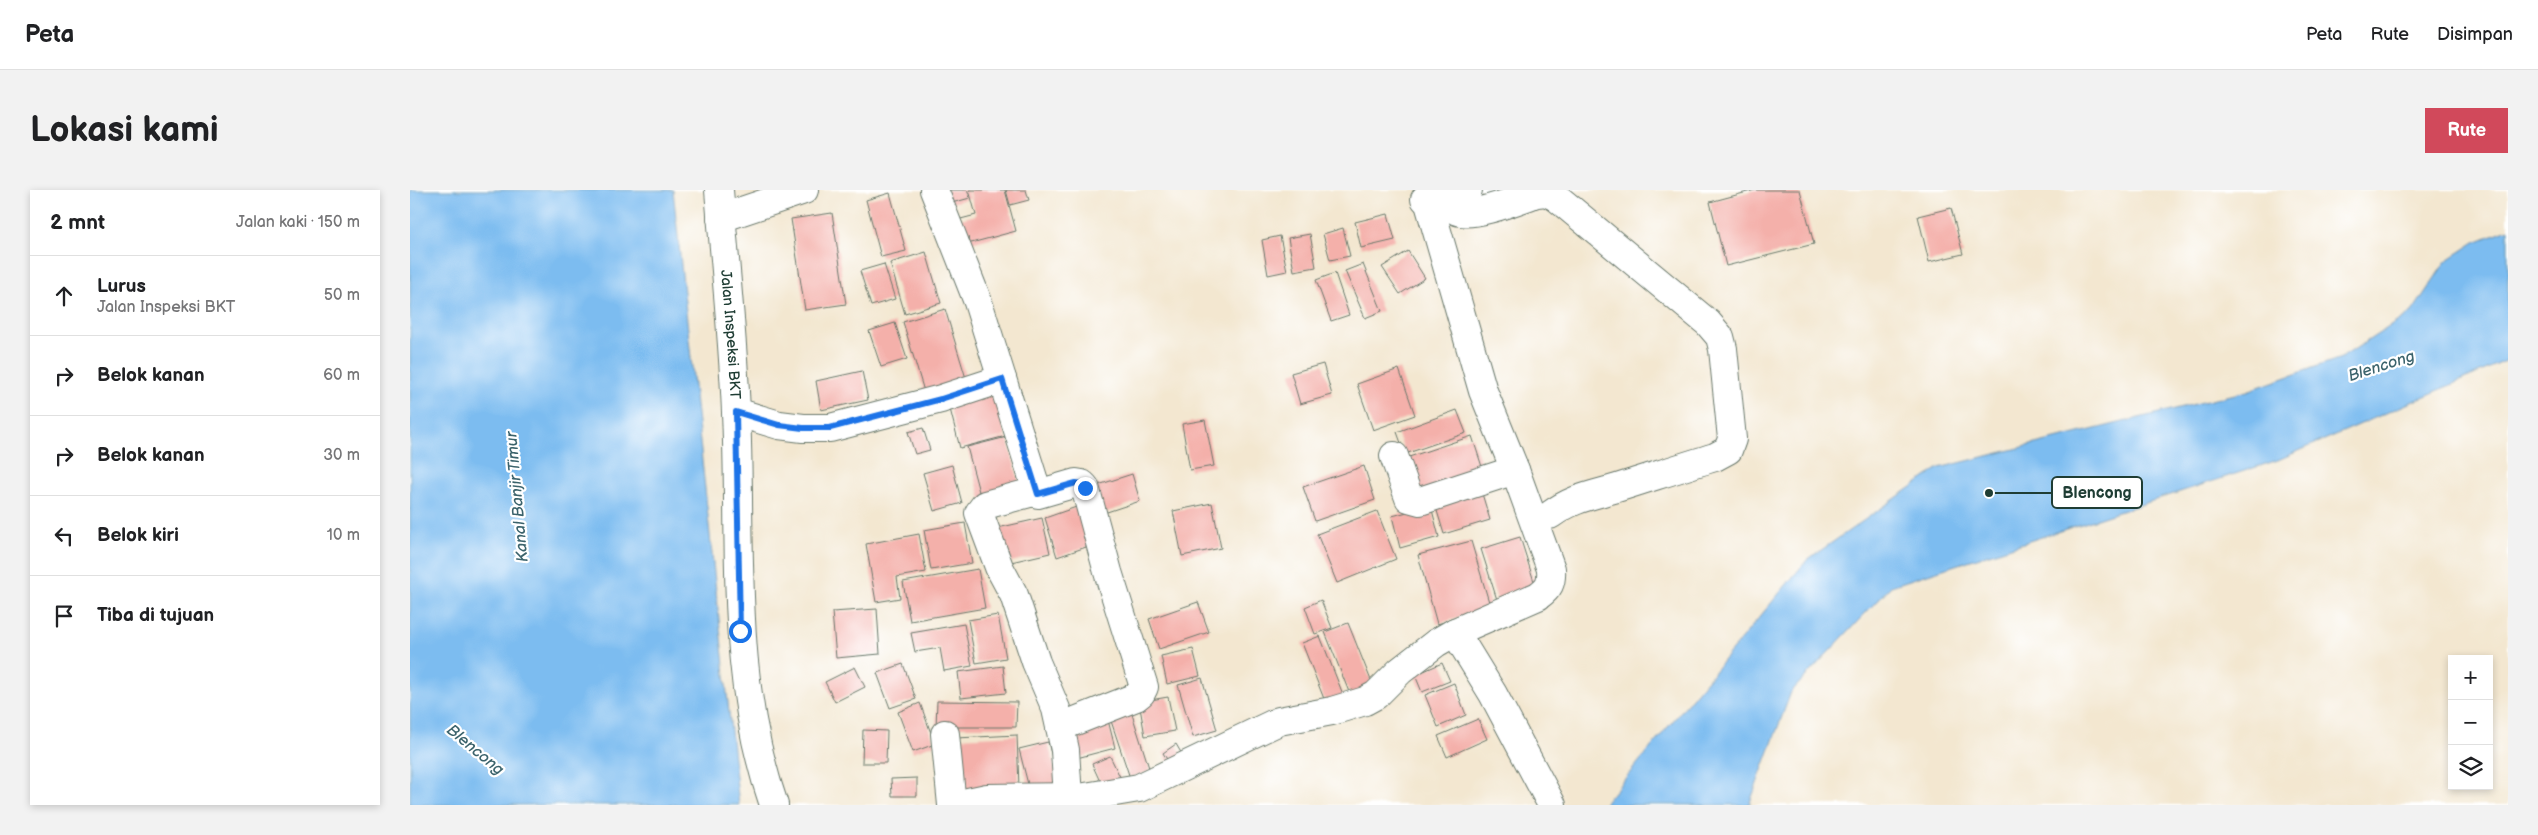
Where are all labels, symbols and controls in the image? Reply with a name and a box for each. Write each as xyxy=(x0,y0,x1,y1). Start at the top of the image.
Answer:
text: Peta xyxy=(25,20,74,49)
text: Peta xyxy=(2306,24,2342,45)
text: Rute xyxy=(2370,24,2409,45)
text: Disimpan xyxy=(2437,24,2513,45)
button: Rute xyxy=(2425,108,2508,153)
text: Lokasi kami xyxy=(30,109,219,152)
text: 2 mnt xyxy=(50,210,105,235)
text: Jalan kaki · 150 m xyxy=(236,213,360,232)
street label: Jalan Inspeksi BKT xyxy=(716,269,744,400)
text: Lurus xyxy=(97,275,146,298)
icon: ahead xyxy=(50,282,78,310)
text: 50 m xyxy=(324,286,360,305)
text: Jalan Inspeksi BKT xyxy=(97,298,235,317)
water label: Blencong xyxy=(2346,347,2417,386)
icon: right xyxy=(50,362,78,390)
text: Belok kanan xyxy=(97,364,205,387)
text: 60 m xyxy=(323,366,360,385)
water label: Kanal Banjir Timur xyxy=(502,430,533,563)
icon: right xyxy=(50,442,78,470)
text: Belok kanan xyxy=(97,444,205,467)
text: 30 m xyxy=(323,446,360,465)
route end xyxy=(1074,477,1097,500)
callout: Blencong xyxy=(2052,477,2142,508)
text: Blencong xyxy=(2062,484,2132,503)
icon: left xyxy=(50,522,78,550)
text: Belok kiri xyxy=(97,524,179,547)
text: 10 m xyxy=(327,526,360,545)
icon: arrive xyxy=(50,602,78,630)
text: Tiba di tujuan xyxy=(97,604,214,627)
route start xyxy=(729,620,752,643)
map controls xyxy=(2448,655,2493,790)
button: + xyxy=(2448,655,2493,700)
button: − xyxy=(2448,700,2493,745)
water label: Blencong xyxy=(443,721,507,779)
button: layers xyxy=(2448,745,2493,790)

